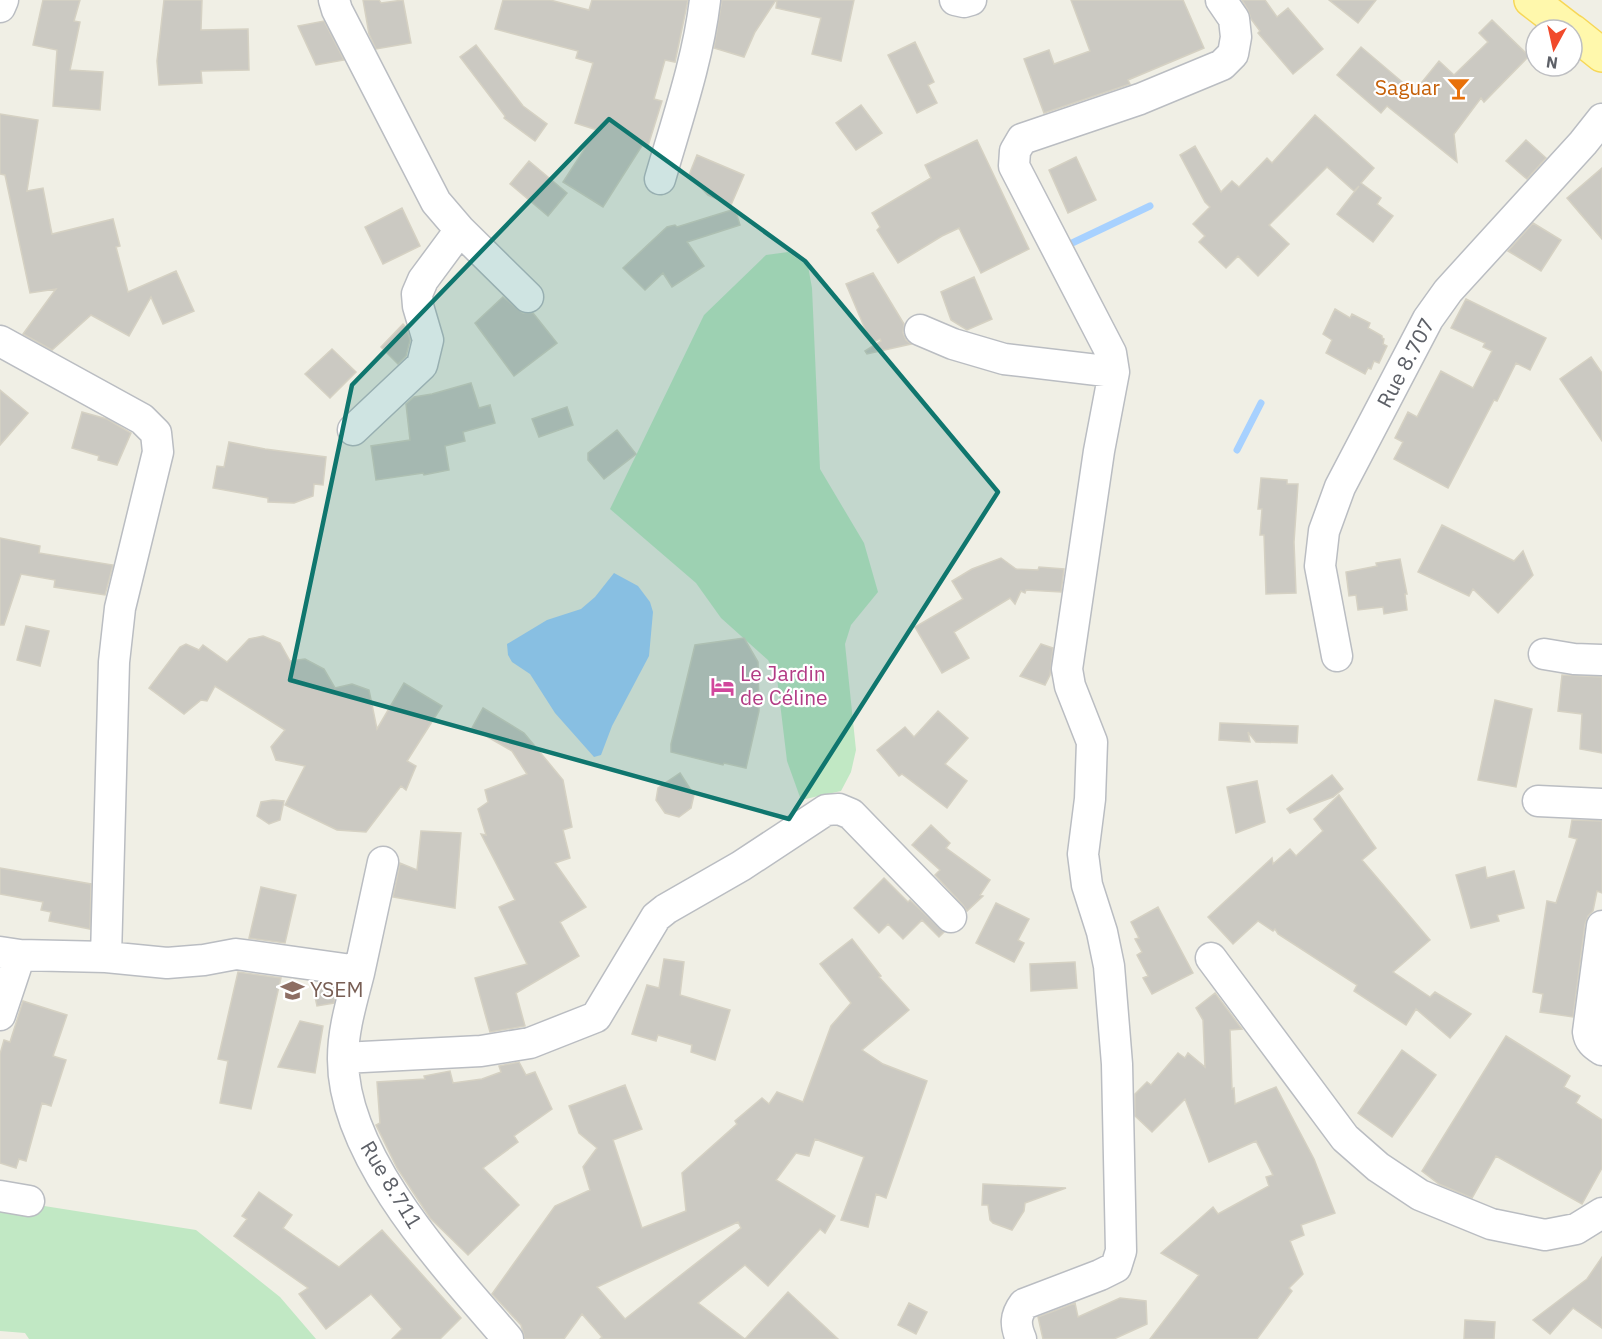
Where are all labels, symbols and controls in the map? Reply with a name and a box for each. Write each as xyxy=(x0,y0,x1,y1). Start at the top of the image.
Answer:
north arrow xyxy=(1524,18,1584,78)
text: N xyxy=(1545,52,1559,74)
place label: Saguar xyxy=(1375,73,1440,101)
bar icon: Saguar xyxy=(1445,75,1471,101)
street label: Rue 8.707 xyxy=(1370,313,1440,412)
place label: Le Jardin de Céline xyxy=(740,659,828,711)
hotel icon: Le Jardin de Céline xyxy=(709,673,735,699)
place label: YSEM xyxy=(310,975,364,1003)
school or university icon: YSEM xyxy=(279,977,305,1003)
street label: Rue 8.711 xyxy=(355,1135,429,1234)

